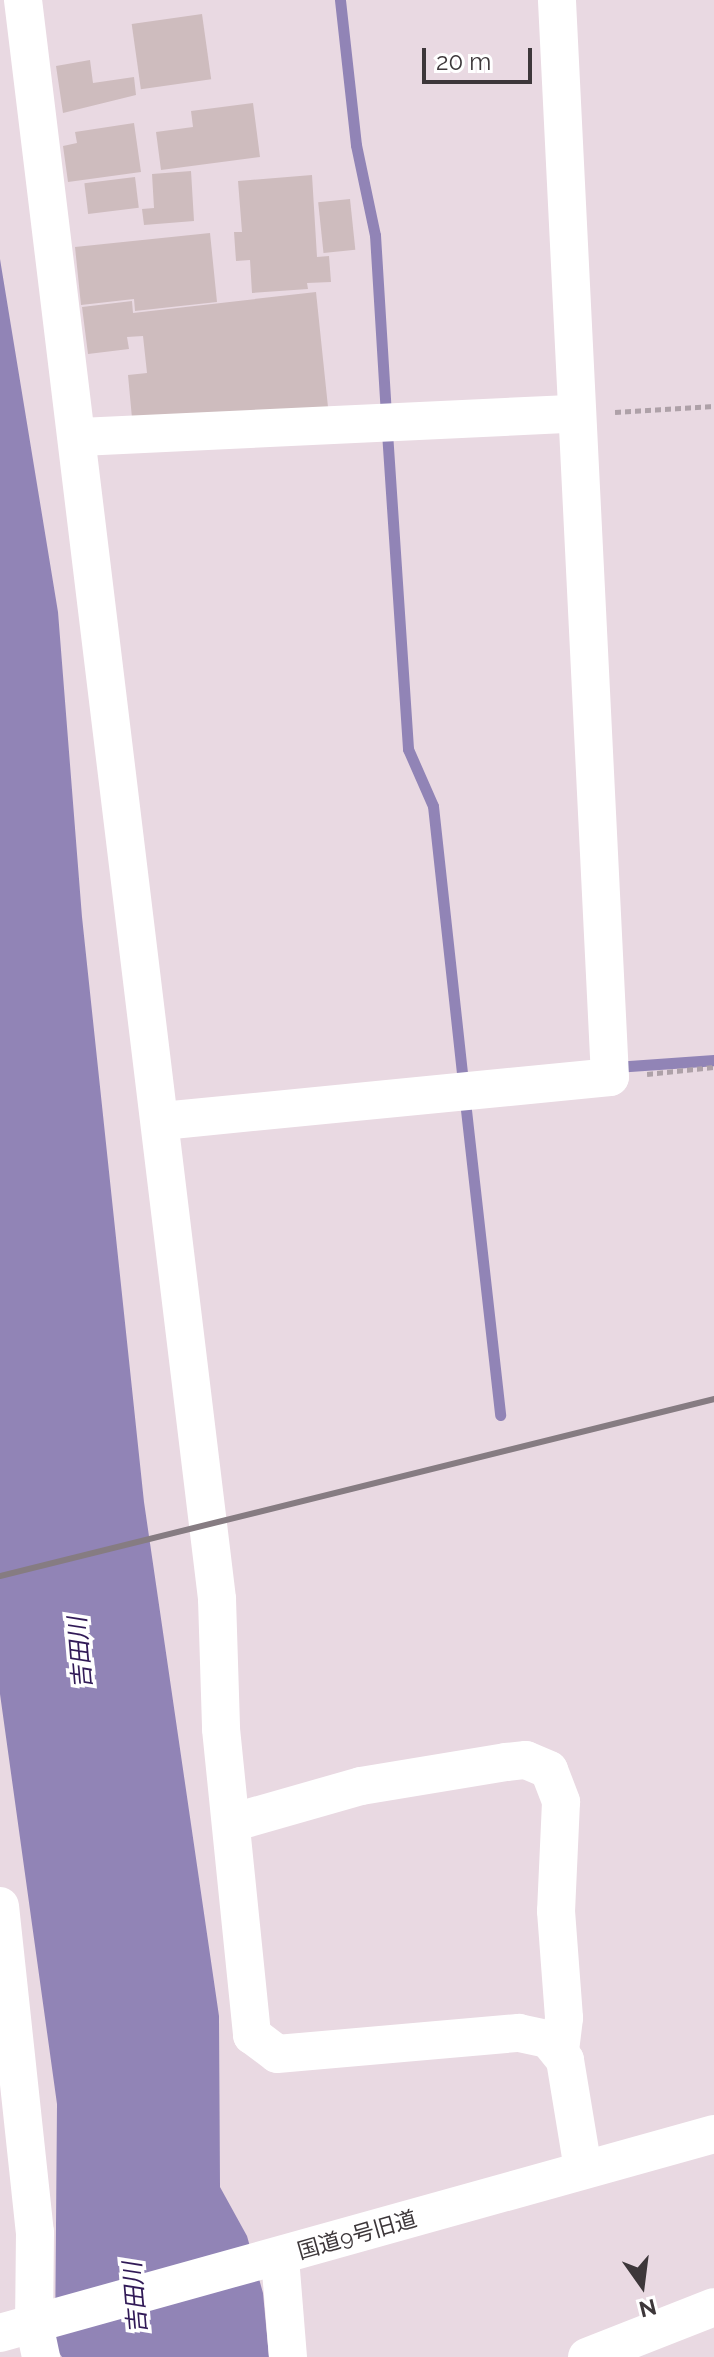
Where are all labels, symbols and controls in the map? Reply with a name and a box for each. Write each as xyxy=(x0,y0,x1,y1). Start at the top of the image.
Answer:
scale bar xyxy=(426,32,536,82)
text: 20 m xyxy=(436,47,491,76)
water label: 吉田川 xyxy=(63,1616,97,1690)
street label: 国道9号旧道 xyxy=(294,2205,420,2265)
north arrow xyxy=(602,2245,682,2325)
water label: 吉田川 xyxy=(118,2261,152,2335)
text: N xyxy=(637,2294,659,2323)

